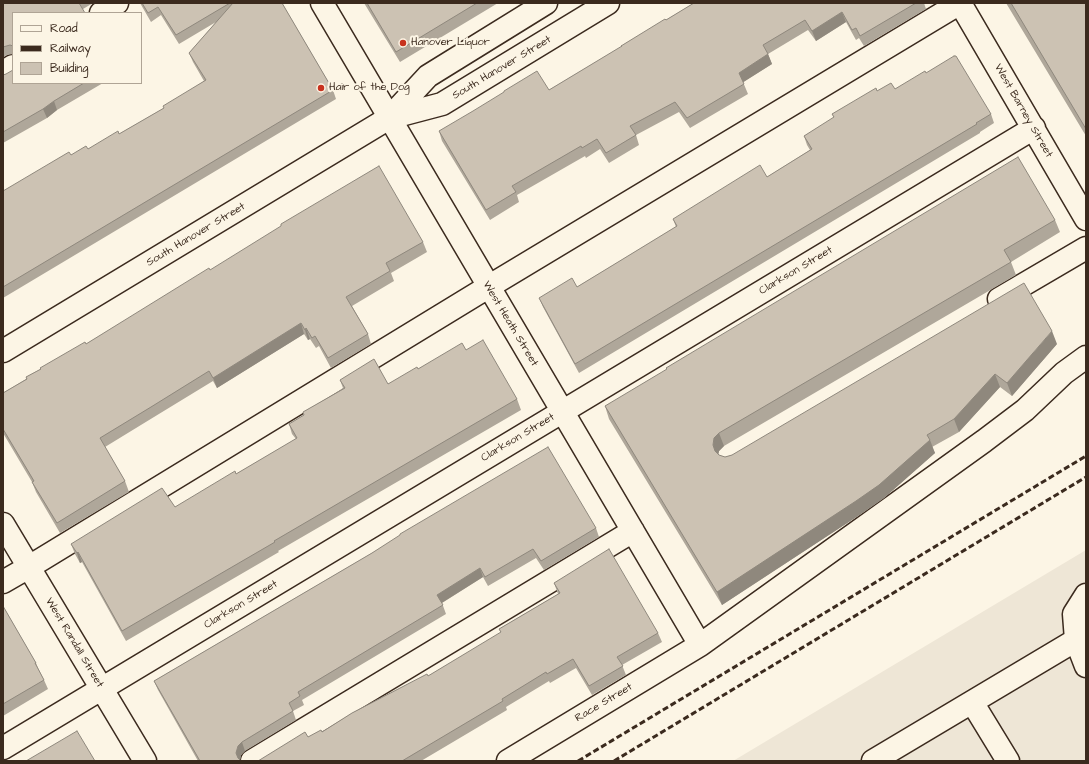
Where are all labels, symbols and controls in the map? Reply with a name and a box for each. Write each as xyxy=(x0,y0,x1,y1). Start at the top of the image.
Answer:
legend xyxy=(12,12,142,84)
text: Road xyxy=(50,20,78,37)
street label: South Hanover Street xyxy=(450,33,554,103)
place label: Hanover Liquor xyxy=(411,36,490,50)
marker: Hanover Liquor xyxy=(398,38,408,48)
text: Railway xyxy=(50,40,91,57)
text: Building xyxy=(50,60,88,77)
street label: West Barney Street xyxy=(991,62,1055,160)
place label: Hair of the Dog xyxy=(329,81,410,95)
marker: Hair of the Dog xyxy=(316,83,326,93)
street label: South Hanover Street xyxy=(144,200,248,270)
street label: Clarkson Street xyxy=(757,244,835,298)
street label: West Heath Street xyxy=(479,279,541,369)
street label: Clarkson Street xyxy=(479,411,557,465)
street label: Clarkson Street xyxy=(202,578,280,632)
street label: West Randall Street xyxy=(42,596,106,690)
street label: Race Street xyxy=(573,681,635,725)

